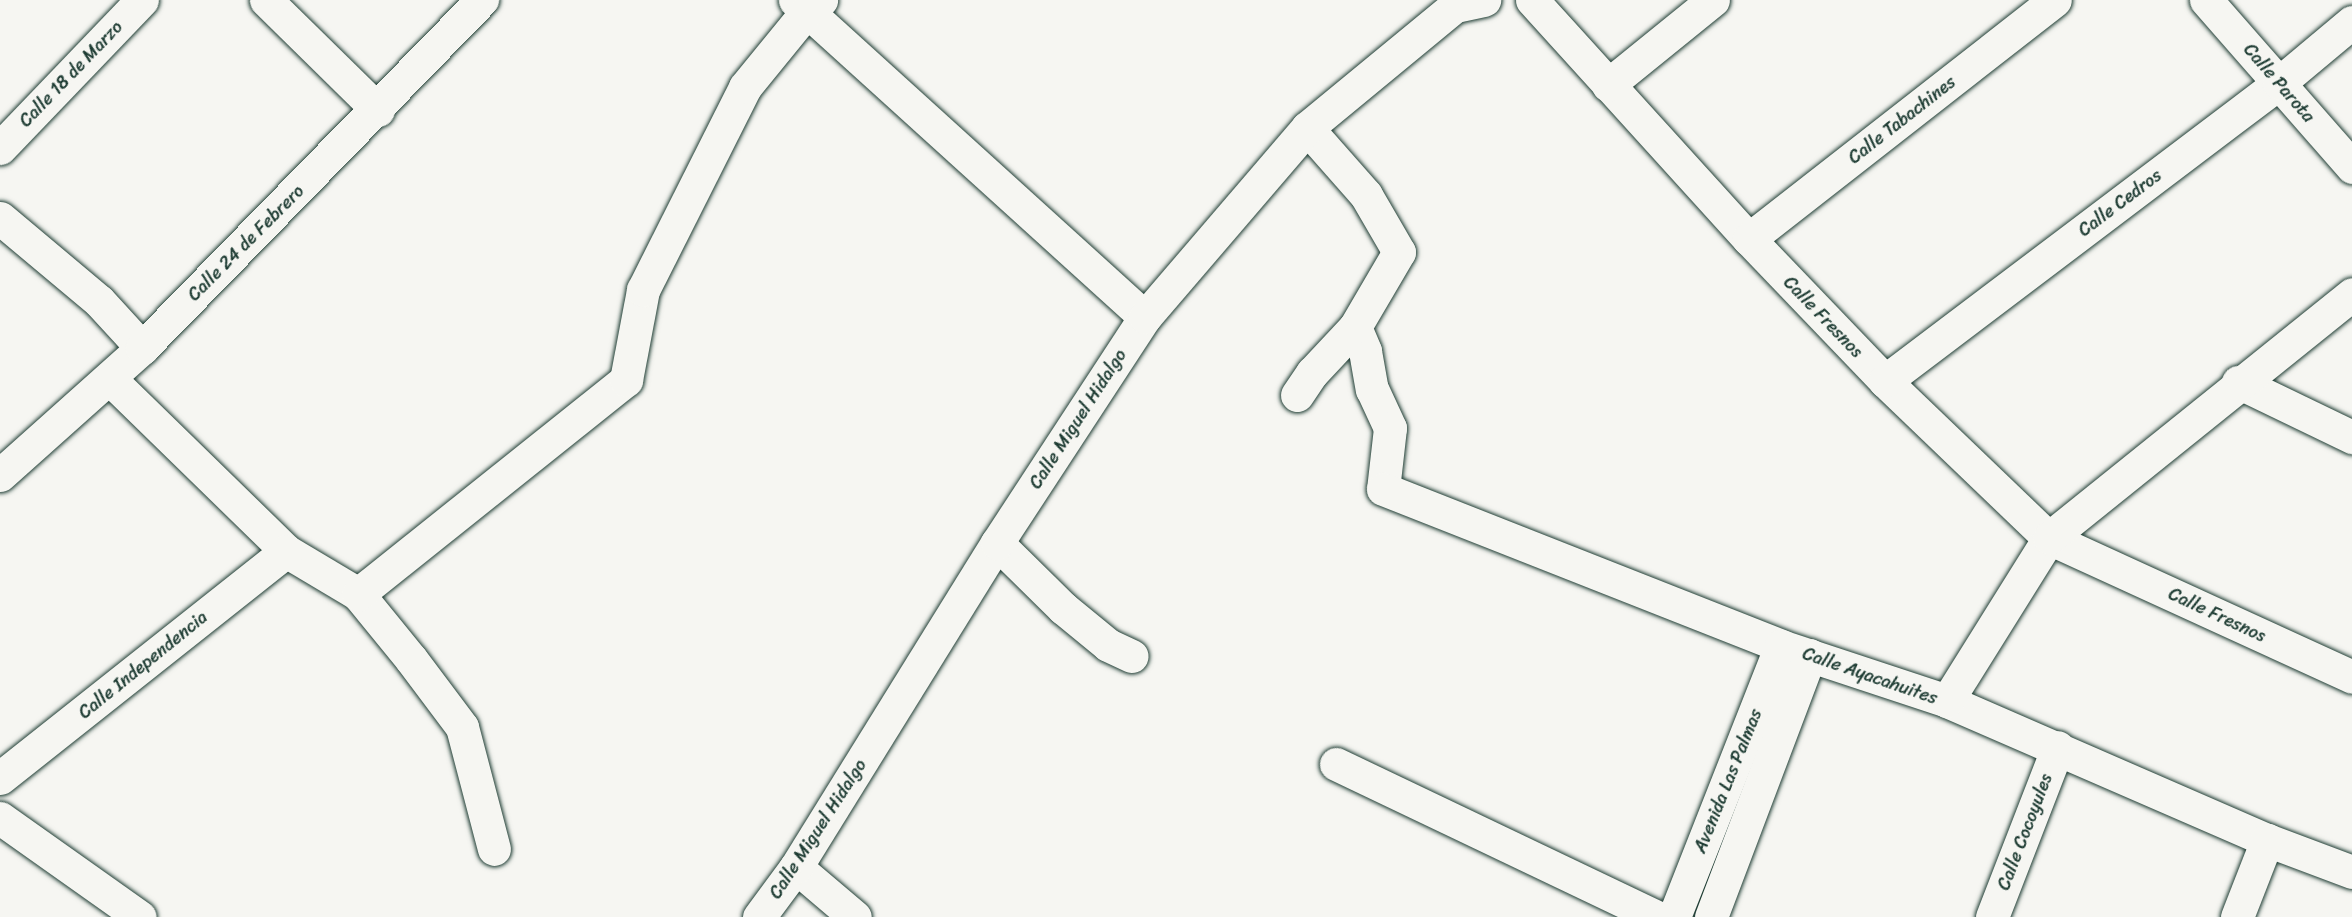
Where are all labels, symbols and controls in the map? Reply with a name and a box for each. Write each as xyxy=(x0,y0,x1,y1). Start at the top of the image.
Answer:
street label: Calle 18 de Marzo xyxy=(15,16,127,132)
street label: Calle Parota xyxy=(2239,39,2319,127)
street label: Calle Tabachines xyxy=(1844,71,1960,169)
street label: Calle Cedros xyxy=(2074,165,2166,241)
street label: Calle 24 de Febrero xyxy=(183,180,309,306)
street label: Calle Fresnos xyxy=(1778,271,1868,363)
street label: Calle Miguel Hidalgo xyxy=(1025,346,1131,492)
street label: Calle Fresnos xyxy=(2164,583,2270,647)
street label: Calle Independencia xyxy=(74,606,212,724)
street label: Calle Ayacahuites xyxy=(1799,643,1941,709)
street label: Avenida Las Palmas xyxy=(1689,706,1767,856)
street label: Calle Miguel Hidalgo xyxy=(765,756,871,902)
street label: Calle Cocoyules xyxy=(1993,770,2057,894)

